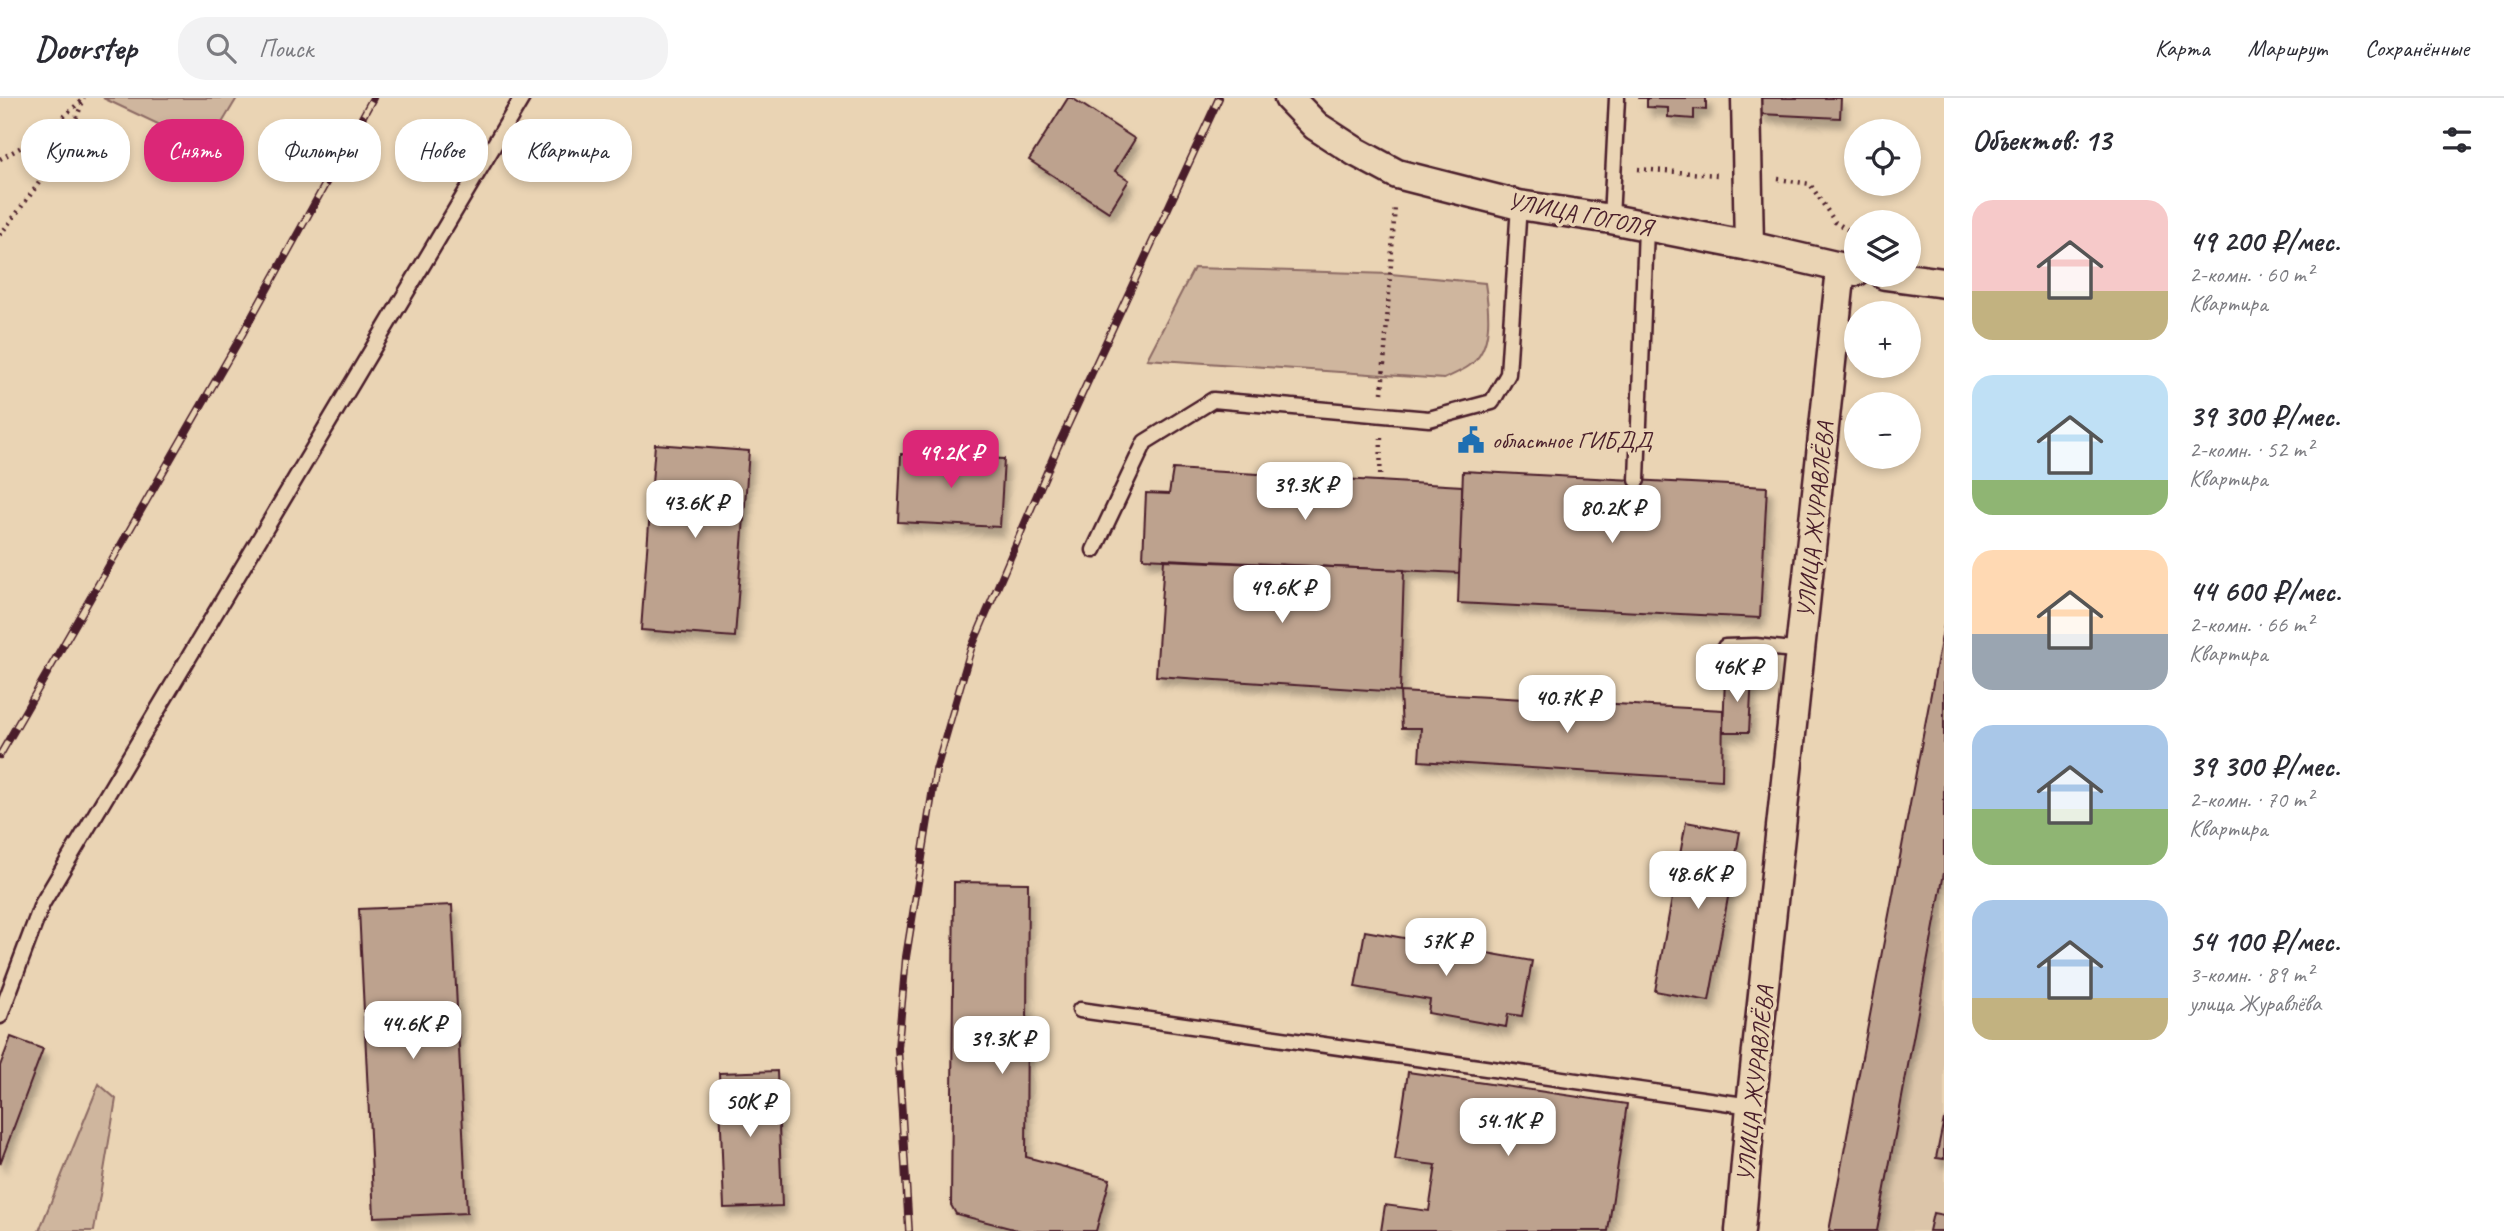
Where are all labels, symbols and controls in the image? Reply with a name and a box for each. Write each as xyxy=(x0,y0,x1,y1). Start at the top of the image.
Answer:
search box xyxy=(178,17,668,80)
text: Doorstep xyxy=(35,27,136,69)
icon: search xyxy=(202,29,240,67)
text: Поиск xyxy=(258,32,313,65)
text: Карта xyxy=(2155,33,2210,63)
text: Маршрут xyxy=(2248,33,2327,63)
text: Сохранённые xyxy=(2365,33,2469,63)
chip: Купить xyxy=(21,119,130,182)
chip: Снять xyxy=(144,119,244,182)
chip: Фильтры xyxy=(258,119,381,182)
chip: Новое xyxy=(395,119,488,182)
chip: Квартира xyxy=(502,119,632,182)
map controls xyxy=(1844,119,1921,469)
button: locate xyxy=(1844,119,1921,196)
text: Объектов: 13 xyxy=(1972,121,2111,159)
icon: filters xyxy=(2438,121,2476,159)
street label: УЛИЦА ГОГОЛЯ xyxy=(1505,185,1658,243)
button: layers xyxy=(1844,210,1921,287)
text: 49 200 ₽/мес. xyxy=(2189,222,2340,260)
icon: home xyxy=(2028,228,2112,312)
text: 2-комн. · 60 m² xyxy=(2189,260,2313,289)
text: Квартира xyxy=(2189,289,2267,318)
button: + xyxy=(1844,301,1921,378)
button: − xyxy=(1844,392,1921,469)
text: 39 300 ₽/мес. xyxy=(2189,397,2340,435)
icon: home xyxy=(2028,403,2112,487)
street label: УЛИЦА ЖУРАВЛЁВА xyxy=(1790,420,1840,619)
public building icon: областное ГИБДД xyxy=(1456,425,1486,455)
place label: областное ГИБДД xyxy=(1492,425,1654,455)
pin: 49.2K ₽ xyxy=(886,430,1016,490)
text: 2-комн. · 52 m² xyxy=(2189,435,2313,464)
text: 49.2K ₽ xyxy=(919,438,983,467)
pin: 39.3K ₽ xyxy=(1240,462,1370,522)
text: Квартира xyxy=(2189,464,2267,493)
text: 39.3K ₽ xyxy=(1273,470,1337,499)
pin: 43.6K ₽ xyxy=(630,480,760,540)
pin: 80.2K ₽ xyxy=(1547,486,1677,545)
text: 43.6K ₽ xyxy=(662,488,728,517)
text: 80.2K ₽ xyxy=(1580,493,1644,522)
pin: 49.6K ₽ xyxy=(1217,566,1347,625)
text: 44 600 ₽/мес. xyxy=(2189,572,2341,610)
text: 49.6K ₽ xyxy=(1250,573,1314,602)
icon: home xyxy=(2028,578,2112,662)
text: 2-комн. · 66 m² xyxy=(2189,610,2313,639)
text: Квартира xyxy=(2189,639,2267,668)
pin: 46K ₽ xyxy=(1688,644,1786,704)
text: 46K ₽ xyxy=(1712,652,1762,681)
pin: 40.7K ₽ xyxy=(1502,676,1632,735)
text: 40.7K ₽ xyxy=(1535,683,1599,712)
text: 39 300 ₽/мес. xyxy=(2189,747,2340,785)
icon: home xyxy=(2028,753,2112,837)
text: 2-комн. · 70 m² xyxy=(2189,785,2313,814)
text: Квартира xyxy=(2189,814,2267,843)
pin: 48.6K ₽ xyxy=(1633,852,1763,911)
text: 48.6K ₽ xyxy=(1665,859,1731,888)
pin: 57K ₽ xyxy=(1397,918,1495,978)
text: 54 100 ₽/мес. xyxy=(2189,922,2340,960)
text: 57K ₽ xyxy=(1421,926,1471,955)
icon: home xyxy=(2028,928,2112,1012)
text: 3-комн. · 89 m² xyxy=(2189,960,2313,989)
street label: УЛИЦА ЖУРАВЛЁВА xyxy=(1730,984,1780,1183)
text: улица Журавлёва xyxy=(2189,989,2321,1018)
pin: 44.6K ₽ xyxy=(348,1002,478,1061)
text: 44.6K ₽ xyxy=(380,1009,446,1038)
pin: 39.3K ₽ xyxy=(937,1016,1067,1076)
text: 39.3K ₽ xyxy=(970,1024,1034,1053)
pin: 50K ₽ xyxy=(701,1080,799,1139)
text: 50K ₽ xyxy=(725,1087,775,1116)
pin: 54.1K ₽ xyxy=(1443,1098,1573,1158)
text: 54.1K ₽ xyxy=(1476,1106,1540,1135)

